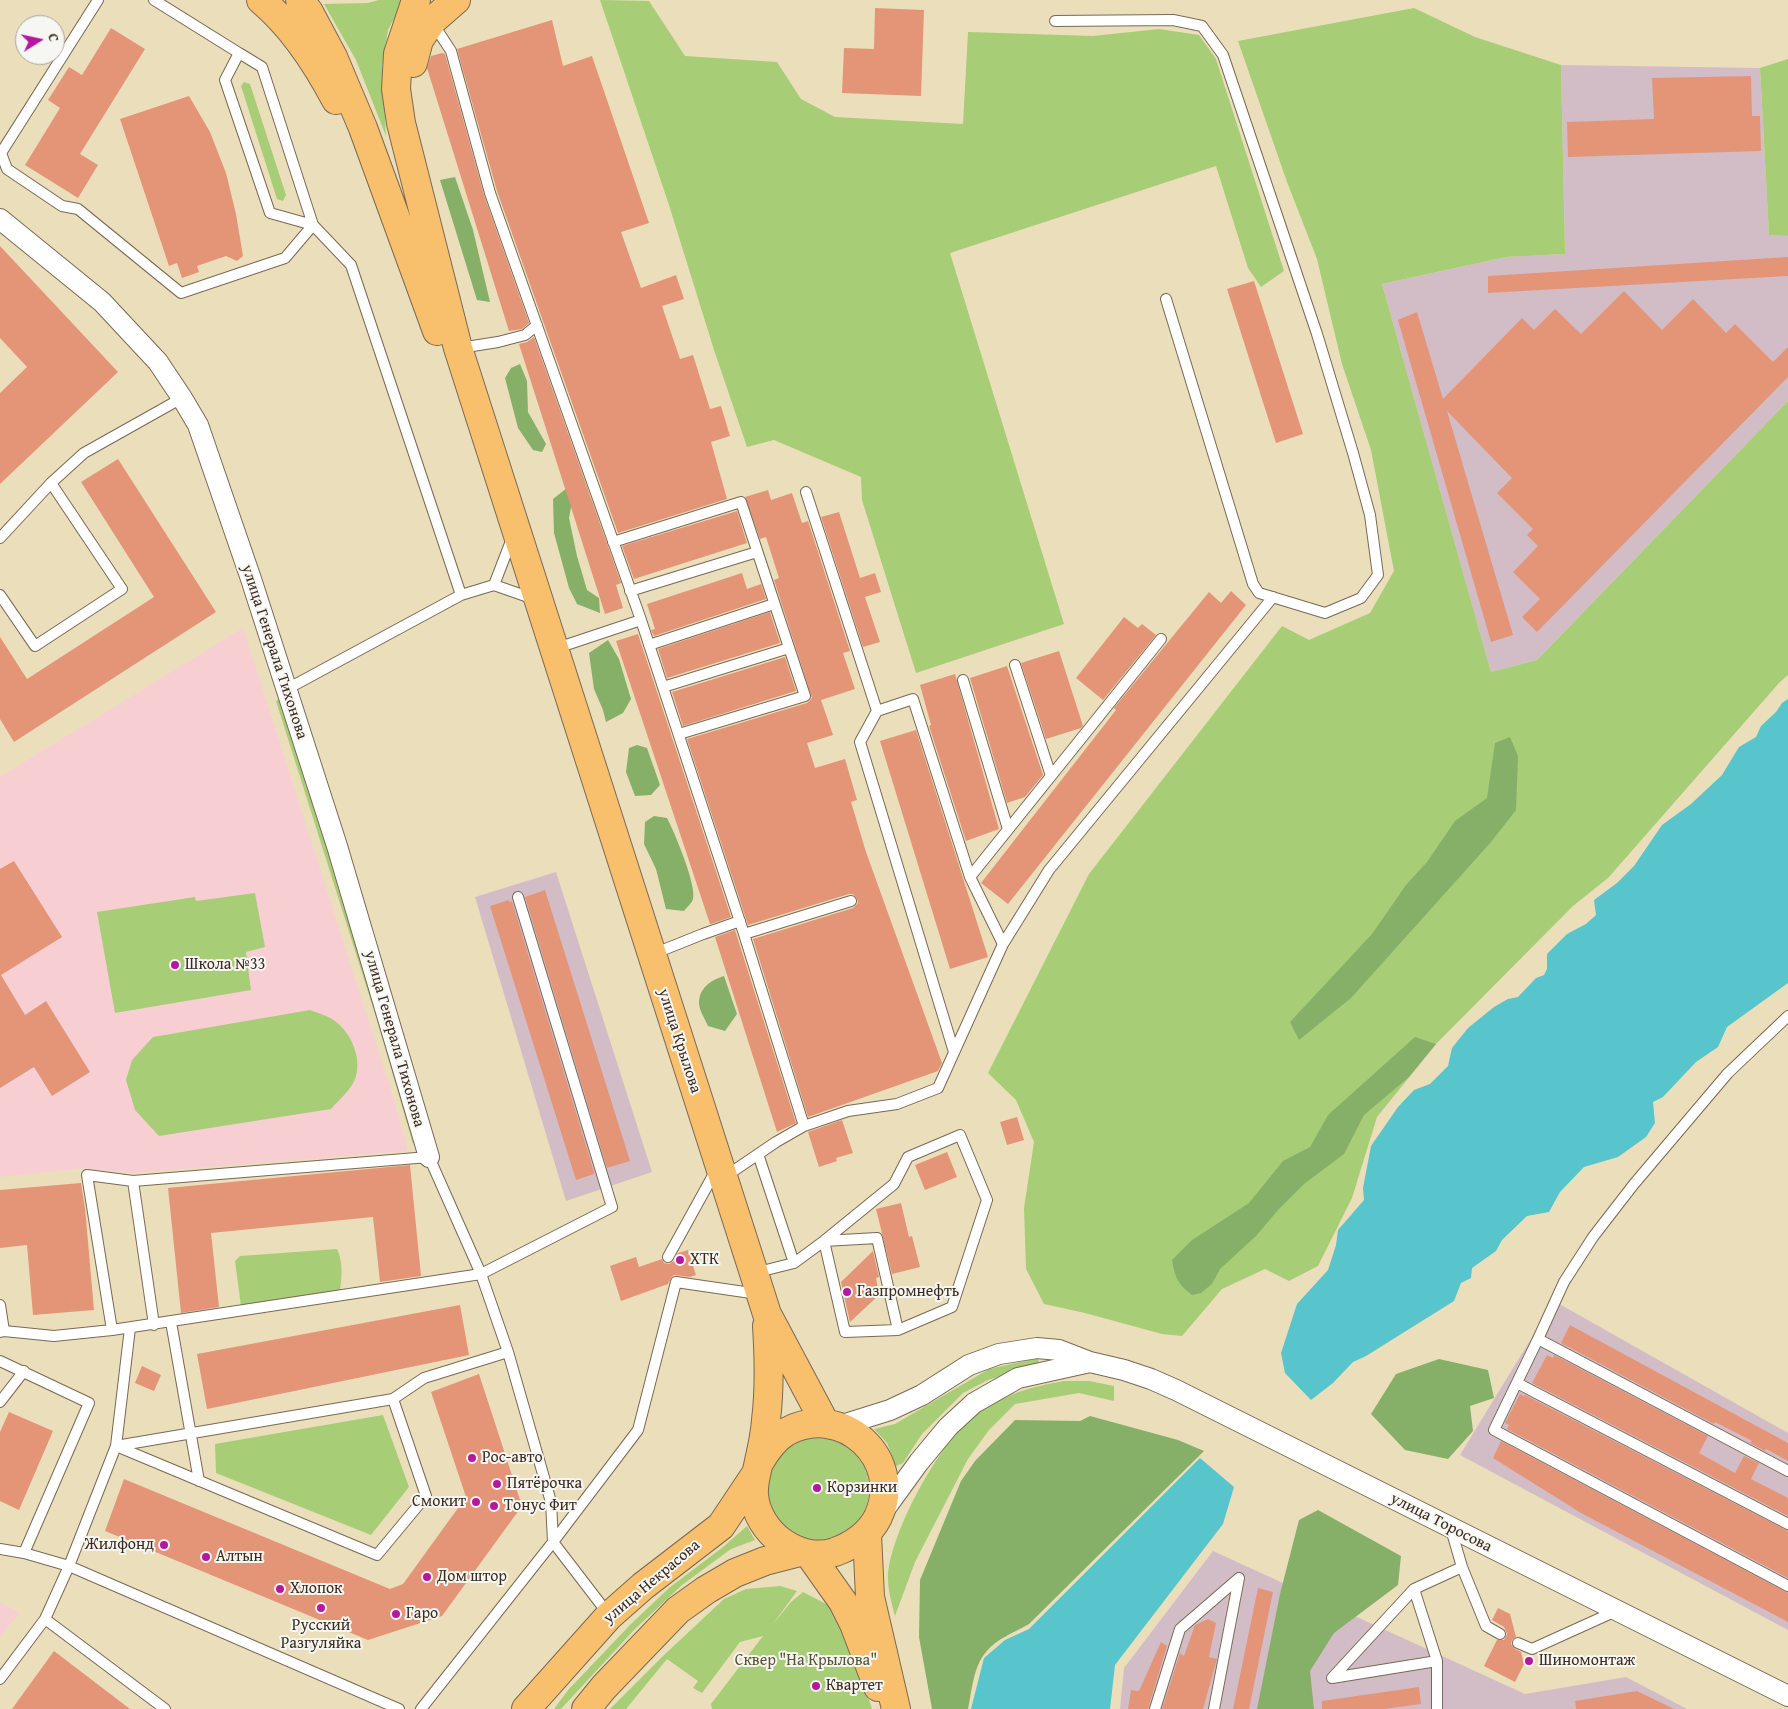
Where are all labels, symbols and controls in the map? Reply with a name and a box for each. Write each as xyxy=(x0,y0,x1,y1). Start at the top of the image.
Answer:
north arrow xyxy=(15,15,65,65)
text: С xyxy=(43,32,64,43)
street label: улица Генерала Тихонова xyxy=(237,562,311,742)
street label: улица Генерала Тихонова xyxy=(360,949,428,1129)
place label: Школа №33 xyxy=(185,955,265,975)
marker: Школа №33 xyxy=(169,959,181,971)
street label: улица Крылова xyxy=(653,986,705,1096)
place label: ХТК xyxy=(690,1250,719,1270)
marker: ХТК xyxy=(674,1254,686,1266)
place label: Газпромнефть xyxy=(857,1282,959,1302)
marker: Газпромнефть xyxy=(841,1286,853,1298)
place label: Рос-авто xyxy=(482,1448,543,1468)
marker: Рос-авто xyxy=(466,1452,478,1464)
place label: Пятёрочка xyxy=(507,1474,582,1494)
marker: Пятёрочка xyxy=(491,1478,503,1490)
place label: Корзинки xyxy=(827,1478,897,1498)
marker: Корзинки xyxy=(811,1482,823,1494)
street label: улица Торосова xyxy=(1387,1489,1495,1557)
place label: Смокит xyxy=(412,1492,466,1512)
marker: Смокит xyxy=(470,1496,482,1508)
place label: Тонус Фит xyxy=(504,1496,577,1516)
marker: Тонус Фит xyxy=(488,1500,500,1512)
place label: Жилфонд xyxy=(85,1535,154,1555)
street label: улица Некрасова xyxy=(600,1536,704,1628)
marker: Жилфонд xyxy=(158,1539,170,1551)
place label: Алтын xyxy=(216,1547,263,1567)
marker: Алтын xyxy=(200,1551,212,1563)
place label: Дом штор xyxy=(437,1567,507,1587)
marker: Дом штор xyxy=(421,1571,433,1583)
place label: Хлопок xyxy=(290,1579,342,1599)
marker: Хлопок xyxy=(274,1583,286,1595)
marker: Русский Разгуляйка xyxy=(315,1602,327,1614)
place label: Гаро xyxy=(406,1604,438,1624)
marker: Гаро xyxy=(390,1608,402,1620)
place label: Русский Разгуляйка xyxy=(281,1616,361,1654)
park label: Сквер "На Крылова" xyxy=(735,1651,877,1671)
place label: Шиномонтаж xyxy=(1539,1651,1635,1671)
marker: Шиномонтаж xyxy=(1523,1655,1535,1667)
place label: Квартет xyxy=(826,1676,883,1696)
marker: Квартет xyxy=(810,1680,822,1692)

